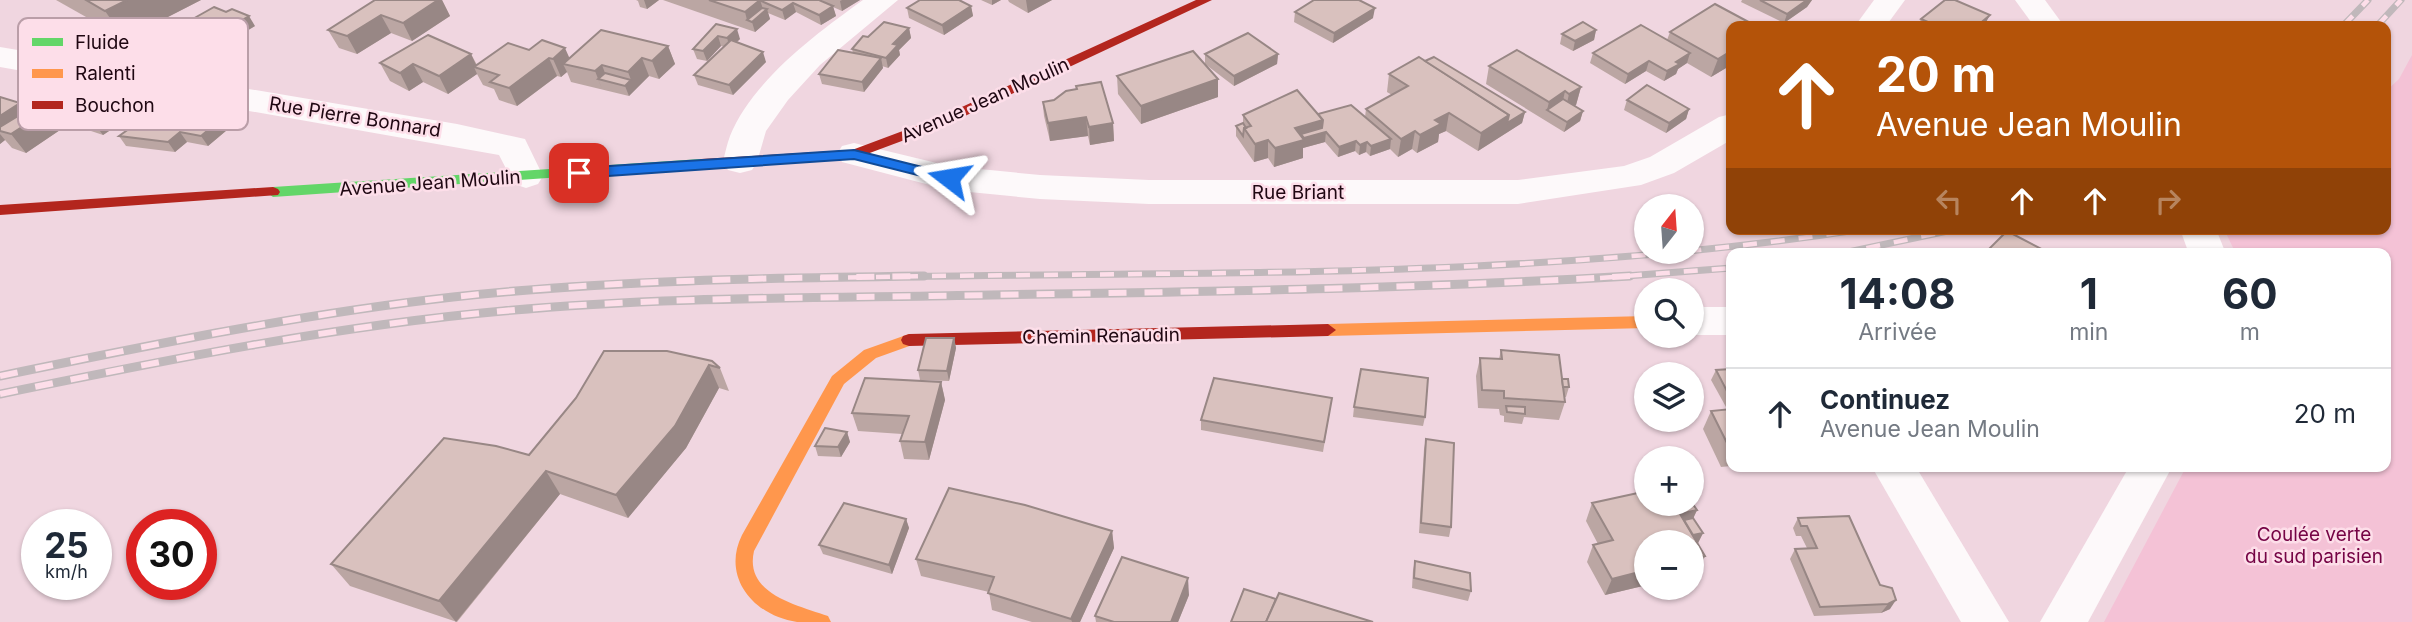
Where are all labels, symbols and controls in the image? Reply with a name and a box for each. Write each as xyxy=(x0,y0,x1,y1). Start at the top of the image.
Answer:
legend xyxy=(18,18,248,130)
text: Fluide xyxy=(75,31,129,54)
text: 20 m xyxy=(1876,45,1996,104)
icon: ahead xyxy=(1761,49,1852,140)
street label: Avenue Jean Moulin xyxy=(897,53,1073,147)
text: Ralenti xyxy=(75,62,136,85)
street label: Rue Pierre Bonnard xyxy=(267,92,443,142)
text: Bouchon xyxy=(75,94,155,117)
text: Avenue Jean Moulin xyxy=(1876,105,2182,144)
position arrow xyxy=(912,141,986,215)
pin xyxy=(549,143,609,203)
icon: arrive xyxy=(560,154,598,192)
street label: Avenue Jean Moulin xyxy=(339,165,521,201)
street label: Rue Briant xyxy=(1252,181,1344,204)
icon: left xyxy=(1930,182,1968,220)
icon: ahead xyxy=(2003,182,2041,220)
icon: ahead xyxy=(2076,182,2114,220)
icon: right xyxy=(2149,182,2187,220)
north arrow xyxy=(1634,194,1704,264)
map controls xyxy=(1634,194,1704,600)
text: 14:08 xyxy=(1839,268,1956,319)
text: 1 xyxy=(2080,268,2098,319)
text: 60 xyxy=(2222,268,2278,319)
button: search xyxy=(1634,278,1704,348)
text: Arrivée xyxy=(1858,318,1937,346)
text: min xyxy=(2069,318,2108,346)
text: m xyxy=(2240,318,2260,346)
street label: Chemin Renaudin xyxy=(1022,323,1180,349)
button: layers xyxy=(1634,362,1704,432)
text: Continuez xyxy=(1820,384,1950,415)
icon: ahead xyxy=(1761,395,1799,433)
text: 20 m xyxy=(2294,398,2356,429)
text: Avenue Jean Moulin xyxy=(1820,415,2040,443)
button: + xyxy=(1634,446,1704,516)
speed limit sign: 30 xyxy=(126,509,217,600)
park label: Coulée verte du sud parisien xyxy=(2245,523,2383,568)
text: 25 xyxy=(44,524,89,566)
button: − xyxy=(1634,530,1704,600)
text: km/h xyxy=(45,561,88,582)

